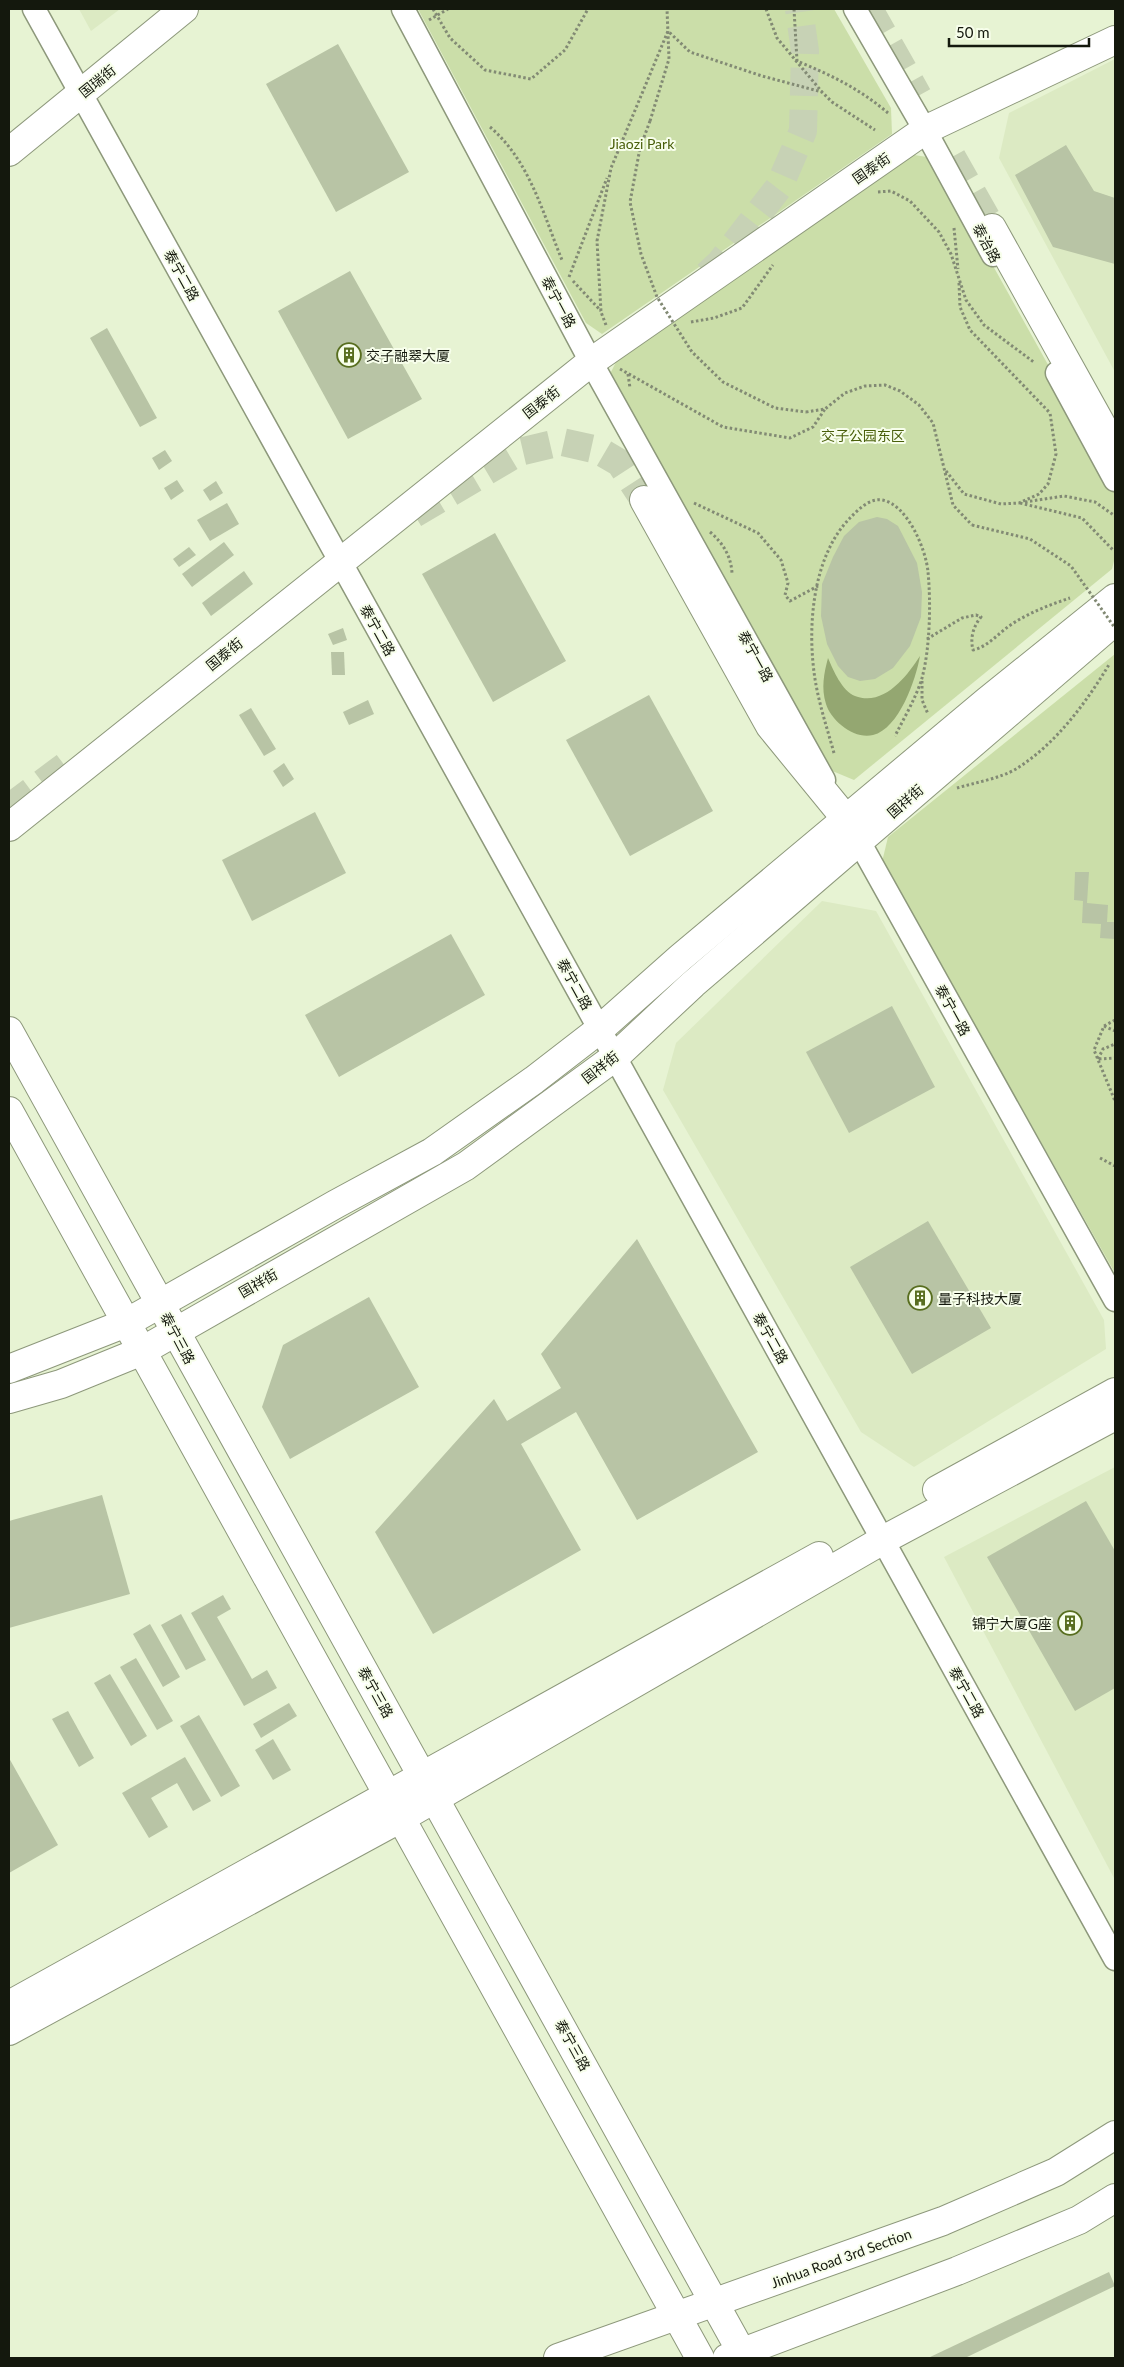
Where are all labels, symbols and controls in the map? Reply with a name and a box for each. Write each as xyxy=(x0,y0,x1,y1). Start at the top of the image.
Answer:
scale bar xyxy=(949,15,1089,47)
text: 50 m xyxy=(956,23,990,41)
street label: 国瑞街 xyxy=(75,61,119,101)
park label: Jiaozi Park xyxy=(610,135,675,152)
street label: 国泰街 xyxy=(849,149,893,187)
street label: 泰治路 xyxy=(970,220,1004,266)
street label: 泰宁二路 xyxy=(161,246,203,304)
street label: 泰宁一路 xyxy=(538,273,580,331)
building icon: 交子融翠大厦 xyxy=(336,342,362,368)
place label: 交子融翠大厦 xyxy=(366,347,450,364)
street label: 国泰街 xyxy=(519,382,563,422)
park label: 交子公园东区 xyxy=(821,427,905,444)
street label: 泰宁二路 xyxy=(357,601,399,659)
street label: 泰宁一路 xyxy=(735,627,777,685)
street label: 国泰街 xyxy=(202,634,246,674)
street label: 国祥街 xyxy=(884,781,926,821)
street label: 泰宁二路 xyxy=(554,955,596,1013)
street label: 泰宁一路 xyxy=(932,981,974,1039)
street label: 国祥街 xyxy=(578,1047,622,1087)
street label: 国祥街 xyxy=(236,1265,280,1301)
building icon: 量子科技大厦 xyxy=(907,1285,933,1311)
place label: 量子科技大厦 xyxy=(938,1290,1022,1307)
street label: 泰宁三路 xyxy=(157,1309,199,1367)
street label: 泰宁二路 xyxy=(750,1309,792,1367)
building icon: 锦宁大厦G座 xyxy=(1057,1610,1083,1636)
place label: 锦宁大厦G座 xyxy=(972,1615,1052,1632)
street label: 泰宁三路 xyxy=(355,1663,397,1721)
street label: 泰宁二路 xyxy=(946,1663,988,1721)
street label: 泰宁三路 xyxy=(552,2016,594,2074)
street label: Jinhua Road 3rd Section xyxy=(768,2225,914,2291)

